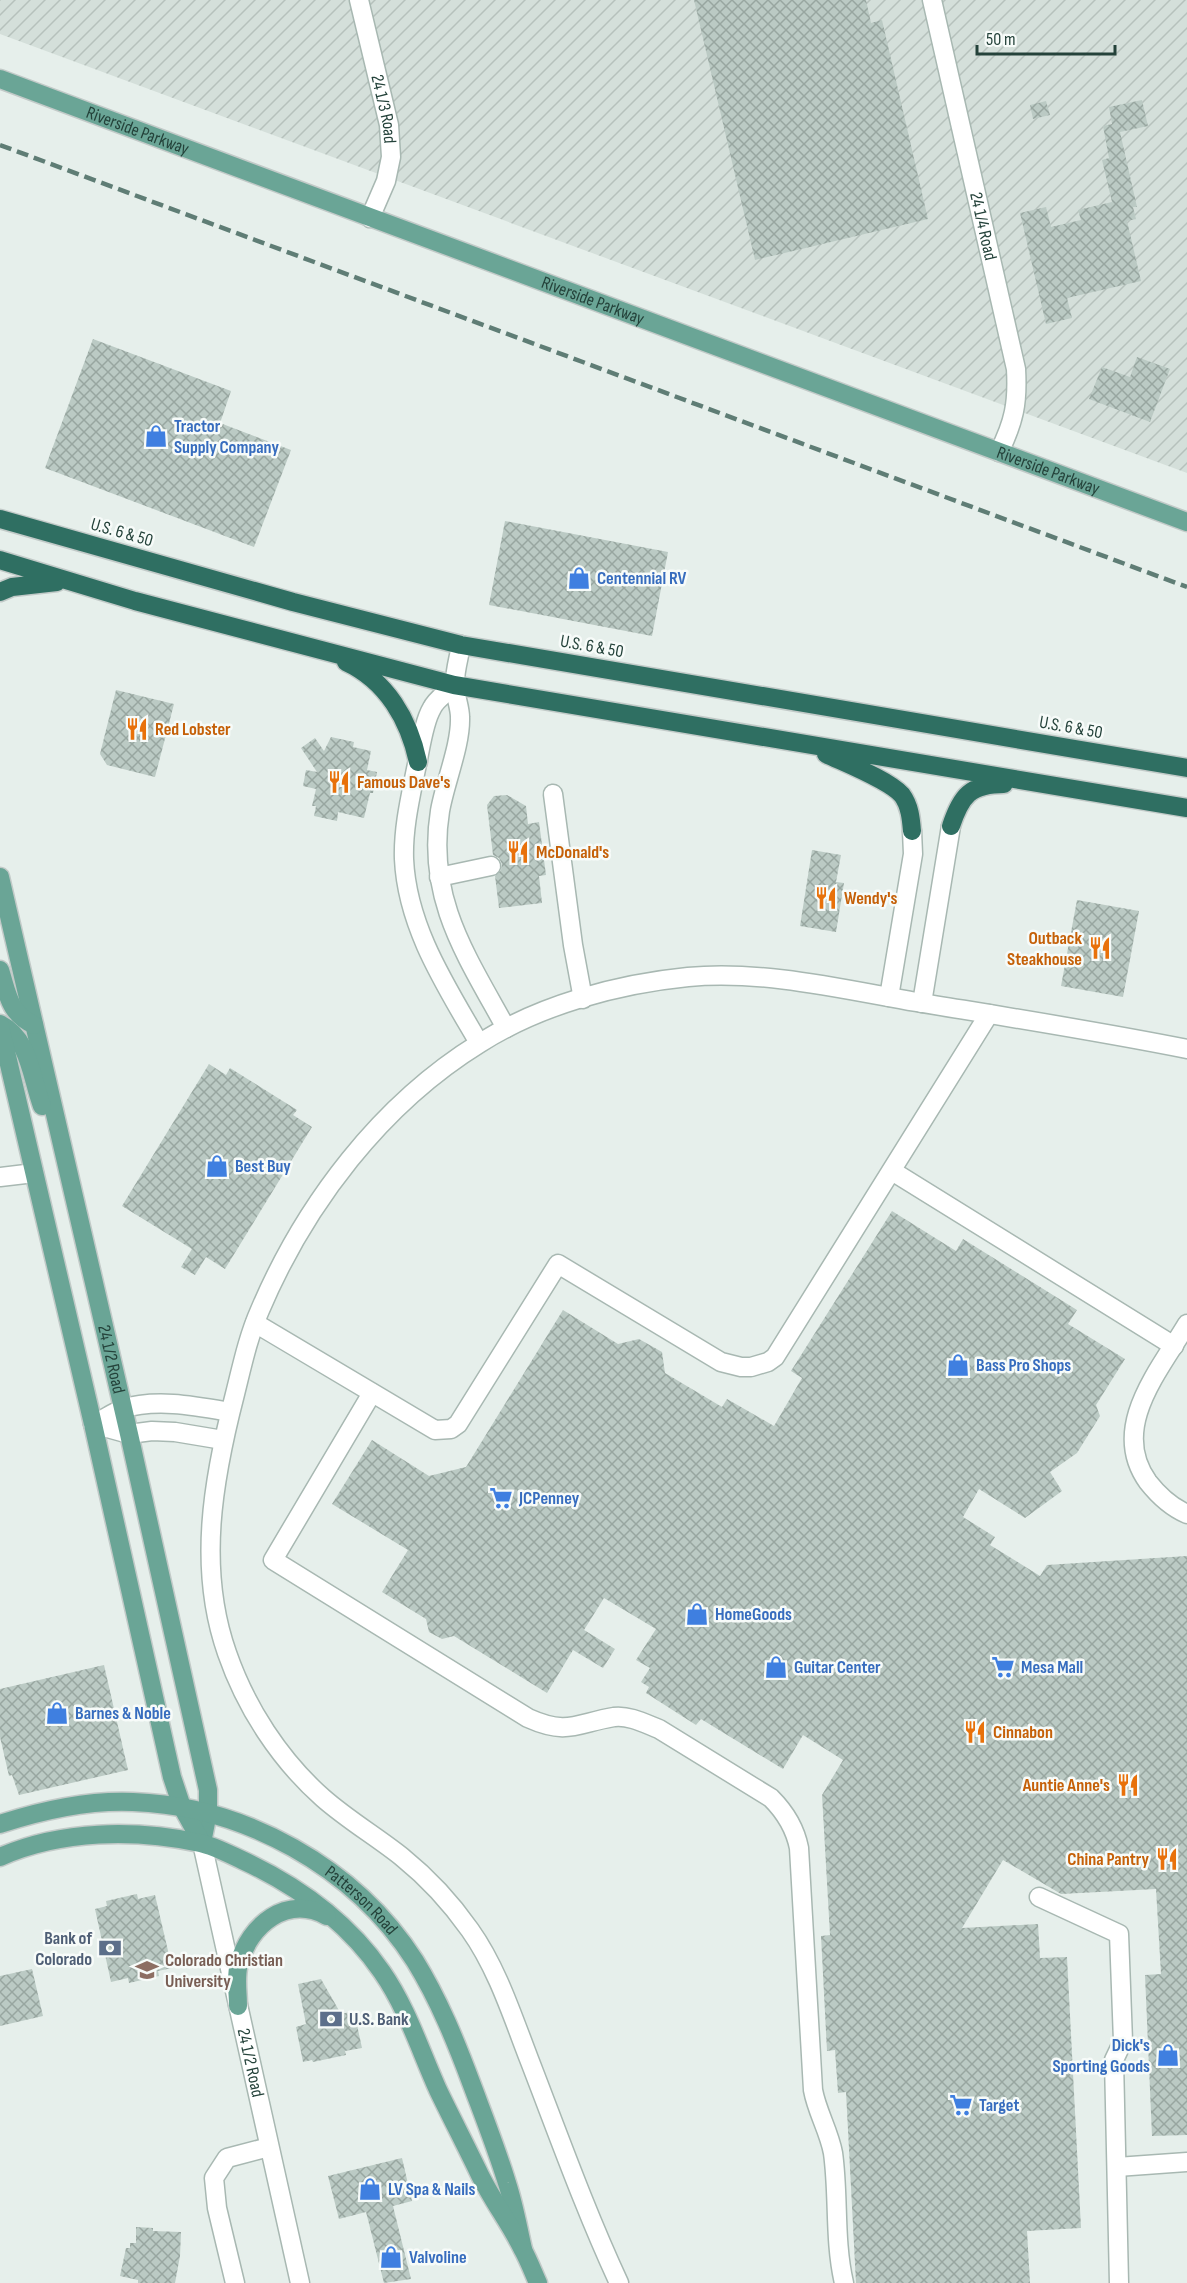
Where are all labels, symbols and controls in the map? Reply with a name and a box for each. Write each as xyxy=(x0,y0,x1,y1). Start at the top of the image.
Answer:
scale bar xyxy=(977,18,1115,56)
text: 50 m xyxy=(986,29,1016,50)
street label: 24 1/3 Road xyxy=(366,73,400,144)
street label: Riverside Parkway xyxy=(83,102,192,160)
street label: 24 1/4 Road xyxy=(965,190,1001,262)
street label: Riverside Parkway xyxy=(539,272,647,330)
place label: Tractor Supply Company xyxy=(174,416,279,458)
shop icon: Tractor Supply Company xyxy=(143,423,169,449)
street label: Riverside Parkway xyxy=(994,442,1103,499)
street label: U.S. 6 & 50 xyxy=(88,514,155,551)
shop icon: Centennial RV xyxy=(566,565,592,591)
place label: Centennial RV xyxy=(597,568,687,589)
street label: U.S. 6 & 50 xyxy=(559,631,625,662)
street label: U.S. 6 & 50 xyxy=(1038,712,1104,743)
restaurant icon: Red Lobster xyxy=(124,716,150,742)
place label: Red Lobster xyxy=(155,719,231,740)
restaurant icon: Famous Dave's xyxy=(326,769,352,795)
place label: Famous Dave's xyxy=(357,772,450,793)
restaurant icon: McDonald's xyxy=(505,839,531,865)
place label: McDonald's xyxy=(536,842,609,863)
restaurant icon: Wendy's xyxy=(813,885,839,911)
place label: Wendy's xyxy=(844,888,897,909)
place label: Outback Steakhouse xyxy=(1007,928,1082,970)
restaurant icon: Outback Steakhouse xyxy=(1087,935,1113,961)
shop icon: Best Buy xyxy=(204,1153,230,1179)
place label: Best Buy xyxy=(235,1156,291,1177)
street label: 24 1/2 Road xyxy=(93,1323,129,1396)
shop icon: Bass Pro Shops xyxy=(945,1352,971,1378)
place label: Bass Pro Shops xyxy=(976,1355,1071,1376)
supermarket icon: JCPenney xyxy=(488,1485,514,1511)
place label: JCPenney xyxy=(518,1488,580,1509)
shop icon: HomeGoods xyxy=(684,1601,710,1627)
place label: HomeGoods xyxy=(715,1604,792,1625)
shop icon: Guitar Center xyxy=(763,1654,789,1680)
supermarket icon: Mesa Mall xyxy=(990,1654,1016,1680)
place label: Guitar Center xyxy=(794,1657,881,1678)
place label: Mesa Mall xyxy=(1021,1657,1083,1678)
shop icon: Barnes & Noble xyxy=(44,1700,70,1726)
place label: Barnes & Noble xyxy=(75,1703,171,1724)
restaurant icon: Cinnabon xyxy=(962,1719,988,1745)
place label: Cinnabon xyxy=(993,1722,1053,1743)
restaurant icon: Auntie Anne's xyxy=(1115,1772,1141,1798)
place label: Auntie Anne's xyxy=(1022,1775,1110,1796)
restaurant icon: China Pantry xyxy=(1154,1846,1180,1872)
place label: China Pantry xyxy=(1067,1849,1150,1870)
street label: Patterson Road xyxy=(321,1861,402,1939)
place label: Bank of Colorado xyxy=(35,1928,92,1970)
bank icon: Bank of Colorado xyxy=(97,1935,123,1961)
place label: Colorado Christian University xyxy=(165,1950,283,1992)
school or university icon: Colorado Christian University xyxy=(134,1957,160,1983)
bank icon: U.S. Bank xyxy=(318,2006,344,2032)
place label: U.S. Bank xyxy=(349,2009,409,2030)
street label: 24 1/2 Road xyxy=(233,2026,268,2099)
place label: Dick's Sporting Goods xyxy=(1052,2035,1150,2077)
shop icon: Dick's Sporting Goods xyxy=(1155,2042,1181,2068)
supermarket icon: Target xyxy=(948,2092,974,2118)
place label: Target xyxy=(979,2095,1019,2116)
shop icon: LV Spa & Nails xyxy=(357,2176,383,2202)
place label: LV Spa & Nails xyxy=(388,2179,475,2200)
shop icon: Valvoline xyxy=(378,2244,404,2270)
place label: Valvoline xyxy=(409,2247,467,2268)

